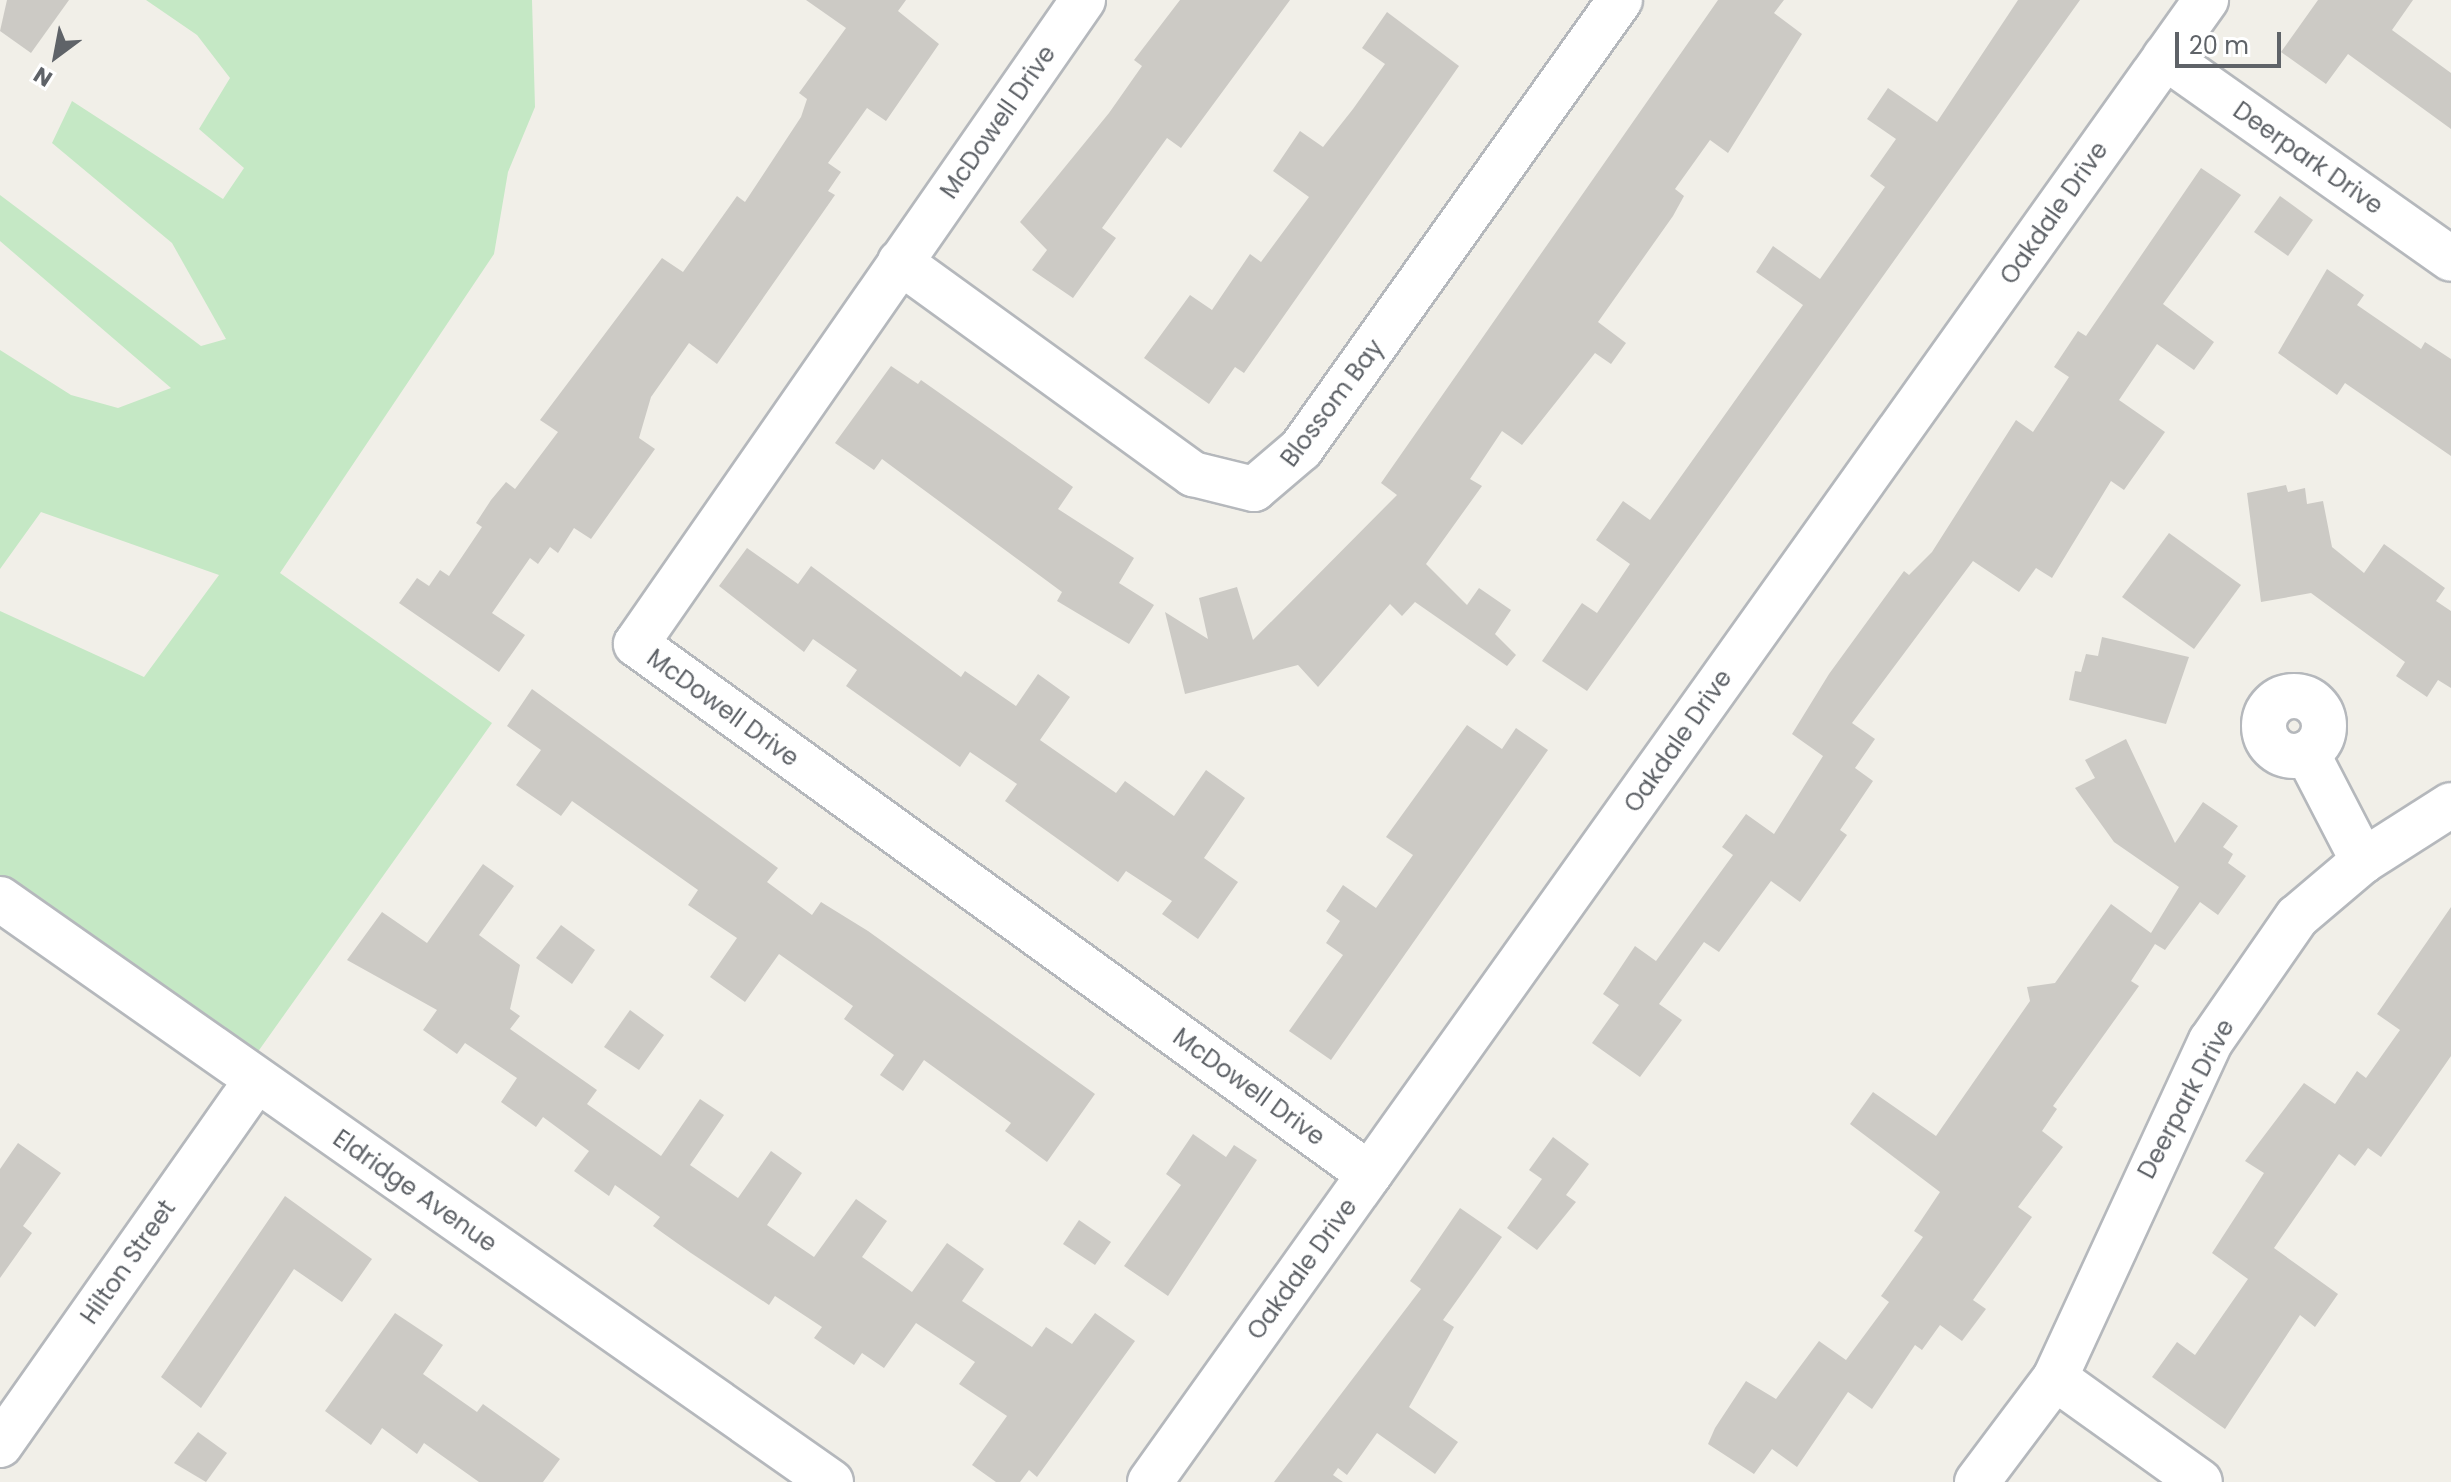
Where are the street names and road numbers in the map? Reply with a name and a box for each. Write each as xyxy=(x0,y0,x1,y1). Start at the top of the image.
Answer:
street label: McDowell Drive xyxy=(934,40,1062,204)
street label: Deerpark Drive xyxy=(2228,96,2388,220)
street label: Oakdale Drive xyxy=(1994,136,2114,290)
street label: Blossom Bay xyxy=(1275,334,1389,472)
street label: McDowell Drive xyxy=(642,643,804,773)
street label: Oakdale Drive xyxy=(1618,664,1738,818)
street label: Deerpark Drive xyxy=(2132,1015,2240,1183)
street label: McDowell Drive xyxy=(1168,1022,1330,1152)
street label: Eldridge Avenue xyxy=(328,1124,502,1258)
street label: Oakdale Drive xyxy=(1241,1193,1363,1345)
street label: Hilton Street xyxy=(75,1195,181,1329)

